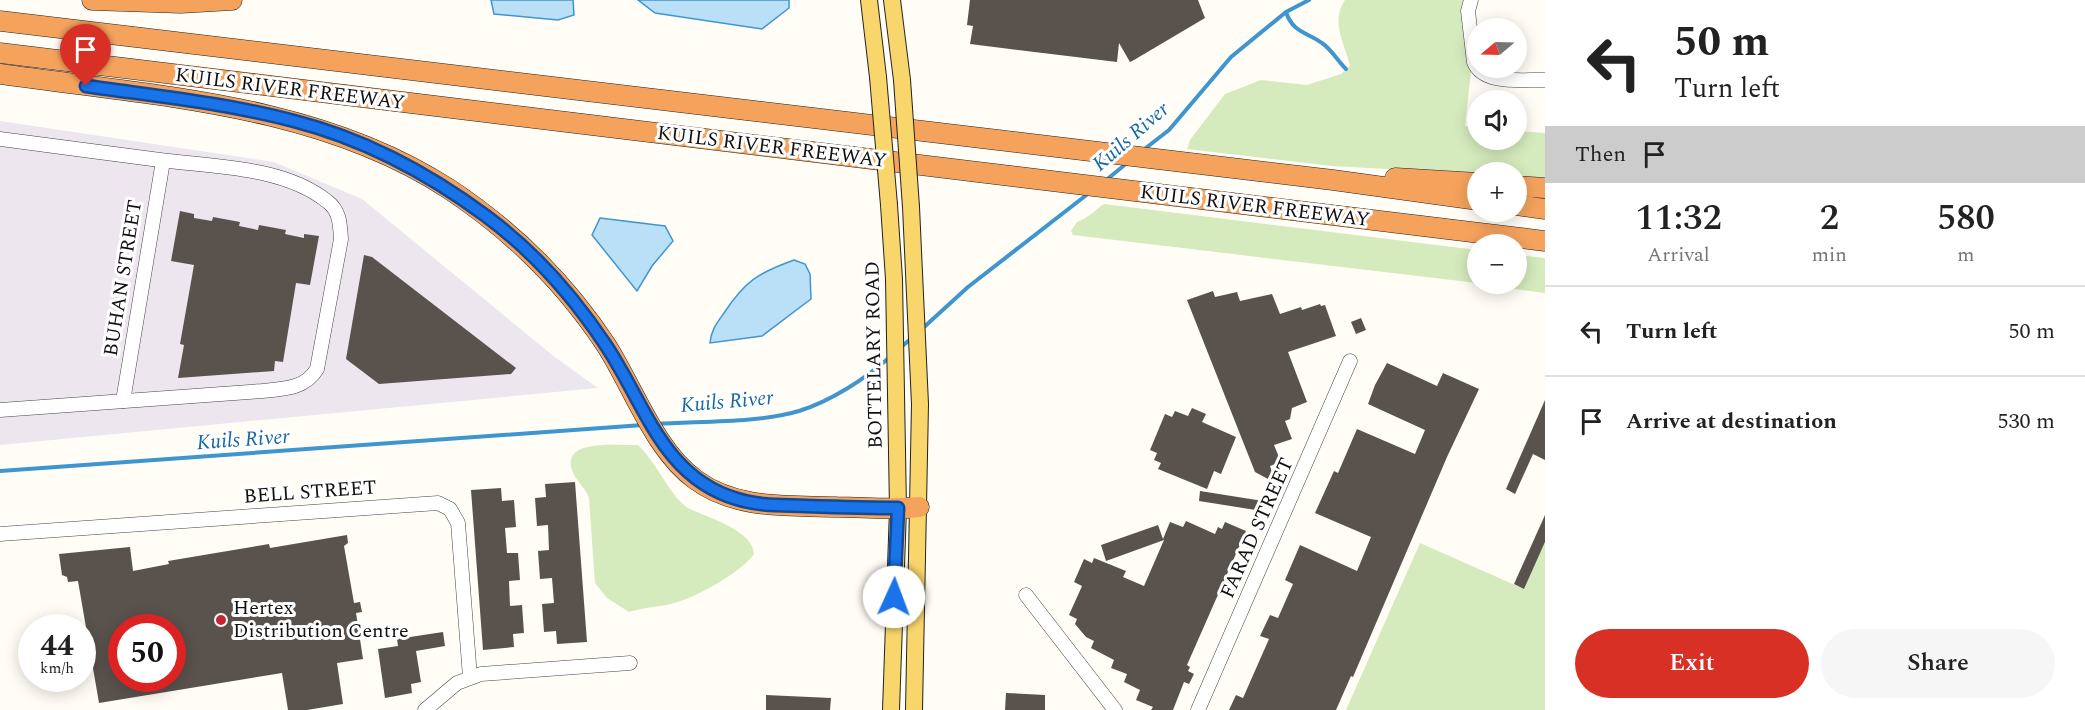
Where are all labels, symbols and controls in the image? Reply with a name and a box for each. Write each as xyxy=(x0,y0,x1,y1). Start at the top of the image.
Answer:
text: 50 m xyxy=(1674,11,1769,74)
north arrow xyxy=(1467,18,1527,78)
map controls xyxy=(1467,18,1527,294)
pin xyxy=(60,24,111,86)
icon: left xyxy=(1575,24,1653,102)
icon: arrive xyxy=(69,33,102,66)
street label: KUILS RIVER FREEWAY xyxy=(173,60,407,118)
text: Turn left xyxy=(1674,68,1780,110)
button: sound xyxy=(1467,90,1527,150)
water label: Kuils River xyxy=(1085,94,1177,180)
street label: KUILS RIVER FREEWAY xyxy=(655,118,889,176)
text: Then xyxy=(1575,138,1626,171)
icon: arrive xyxy=(1638,138,1671,171)
button: + xyxy=(1467,162,1527,222)
street label: KUILS RIVER FREEWAY xyxy=(1138,177,1372,235)
text: 11:32 xyxy=(1635,191,1722,246)
text: 2 xyxy=(1820,191,1839,246)
text: 580 xyxy=(1937,191,1995,246)
street label: BUHAN STREET xyxy=(96,198,150,358)
button: − xyxy=(1467,234,1527,294)
text: Arrival xyxy=(1647,240,1710,270)
text: min xyxy=(1812,240,1847,270)
text: m xyxy=(1957,240,1975,270)
street label: BOTTELARY ROAD xyxy=(857,261,891,449)
icon: left xyxy=(1575,315,1608,348)
text: Turn left xyxy=(1626,315,1718,348)
text: 50 m xyxy=(2009,315,2055,348)
water label: Kuils River xyxy=(679,382,776,422)
icon: arrive xyxy=(1575,405,1608,438)
text: Arrive at destination xyxy=(1626,405,1837,438)
text: 530 m xyxy=(1998,405,2055,438)
water label: Kuils River xyxy=(195,421,291,459)
street label: FARAD STREET xyxy=(1213,453,1301,603)
street label: BELL STREET xyxy=(243,472,377,512)
position arrow xyxy=(862,565,926,629)
place label: Hertex Distribution Centre xyxy=(233,593,409,646)
marker: Hertex Distribution Centre xyxy=(214,613,228,627)
speed limit sign: 50 xyxy=(108,614,186,692)
text: 44 xyxy=(40,623,74,669)
button: Exit xyxy=(1575,629,1809,698)
button: Share xyxy=(1821,629,2055,698)
text: km/h xyxy=(40,657,74,680)

